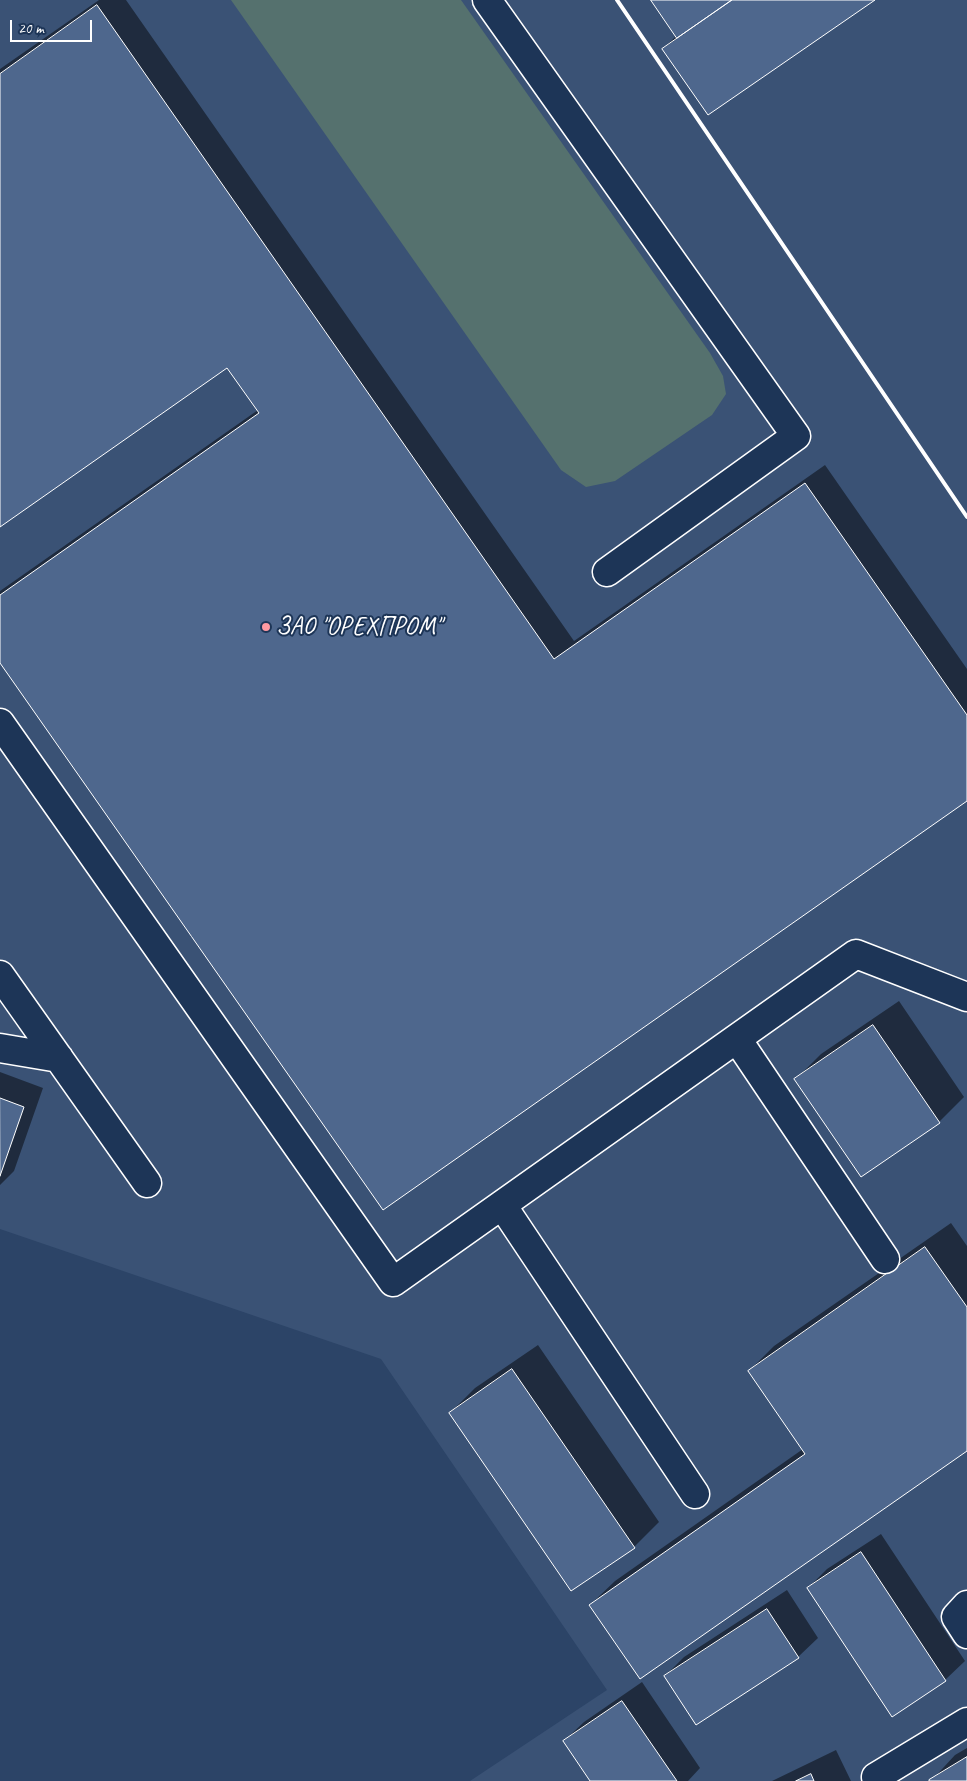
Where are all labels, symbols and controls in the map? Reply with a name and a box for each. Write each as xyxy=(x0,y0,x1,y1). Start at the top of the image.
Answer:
scale bar xyxy=(12,10,95,42)
text: 20 m xyxy=(18,19,44,38)
place label: ЗАО "ОРЕХПРОМ" xyxy=(276,612,441,642)
marker: ЗАО "ОРЕХПРОМ" xyxy=(260,621,272,633)

